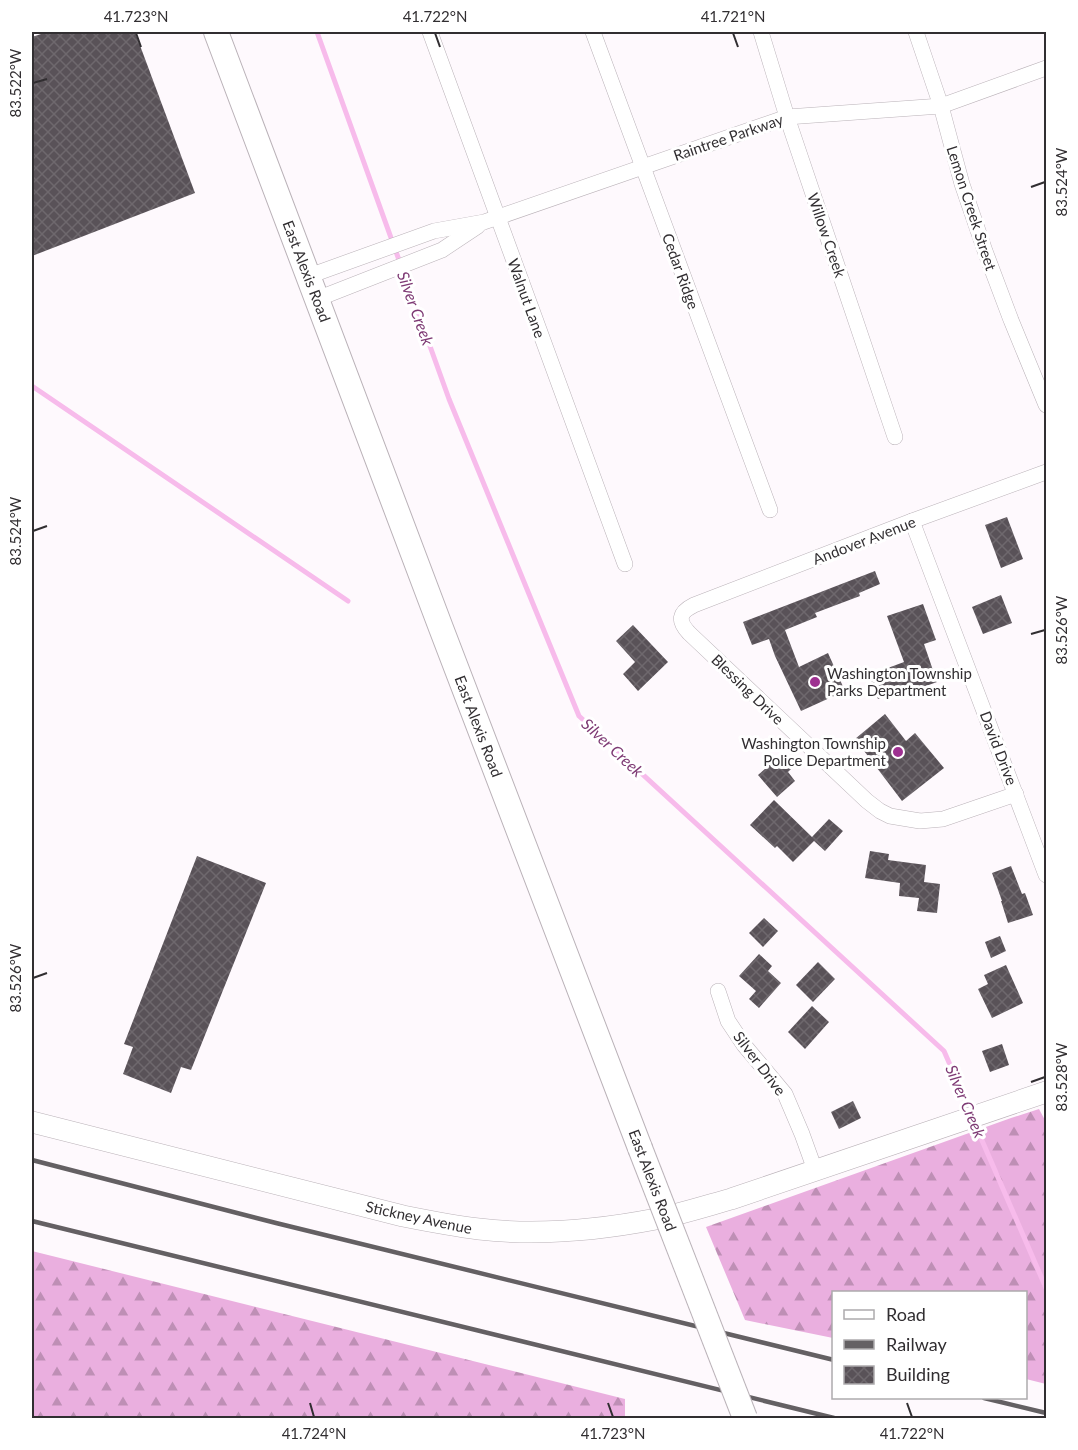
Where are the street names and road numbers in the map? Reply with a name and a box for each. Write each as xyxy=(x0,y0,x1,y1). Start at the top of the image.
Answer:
street label: Raintree Parkway xyxy=(671,110,785,164)
street label: Lemon Creek Street xyxy=(943,143,1001,273)
street label: Willow Creek xyxy=(804,190,850,280)
street label: East Alexis Road xyxy=(279,218,335,324)
street label: Cedar Ridge xyxy=(659,231,703,312)
street label: Walnut Lane xyxy=(504,256,550,340)
street label: Andover Avenue xyxy=(810,512,918,568)
street label: Blessing Drive xyxy=(708,650,788,728)
street label: East Alexis Road xyxy=(451,673,507,779)
street label: David Drive xyxy=(977,708,1021,788)
street label: Silver Drive xyxy=(730,1027,790,1099)
street label: East Alexis Road xyxy=(625,1127,681,1233)
street label: Stickney Avenue xyxy=(364,1197,474,1237)

